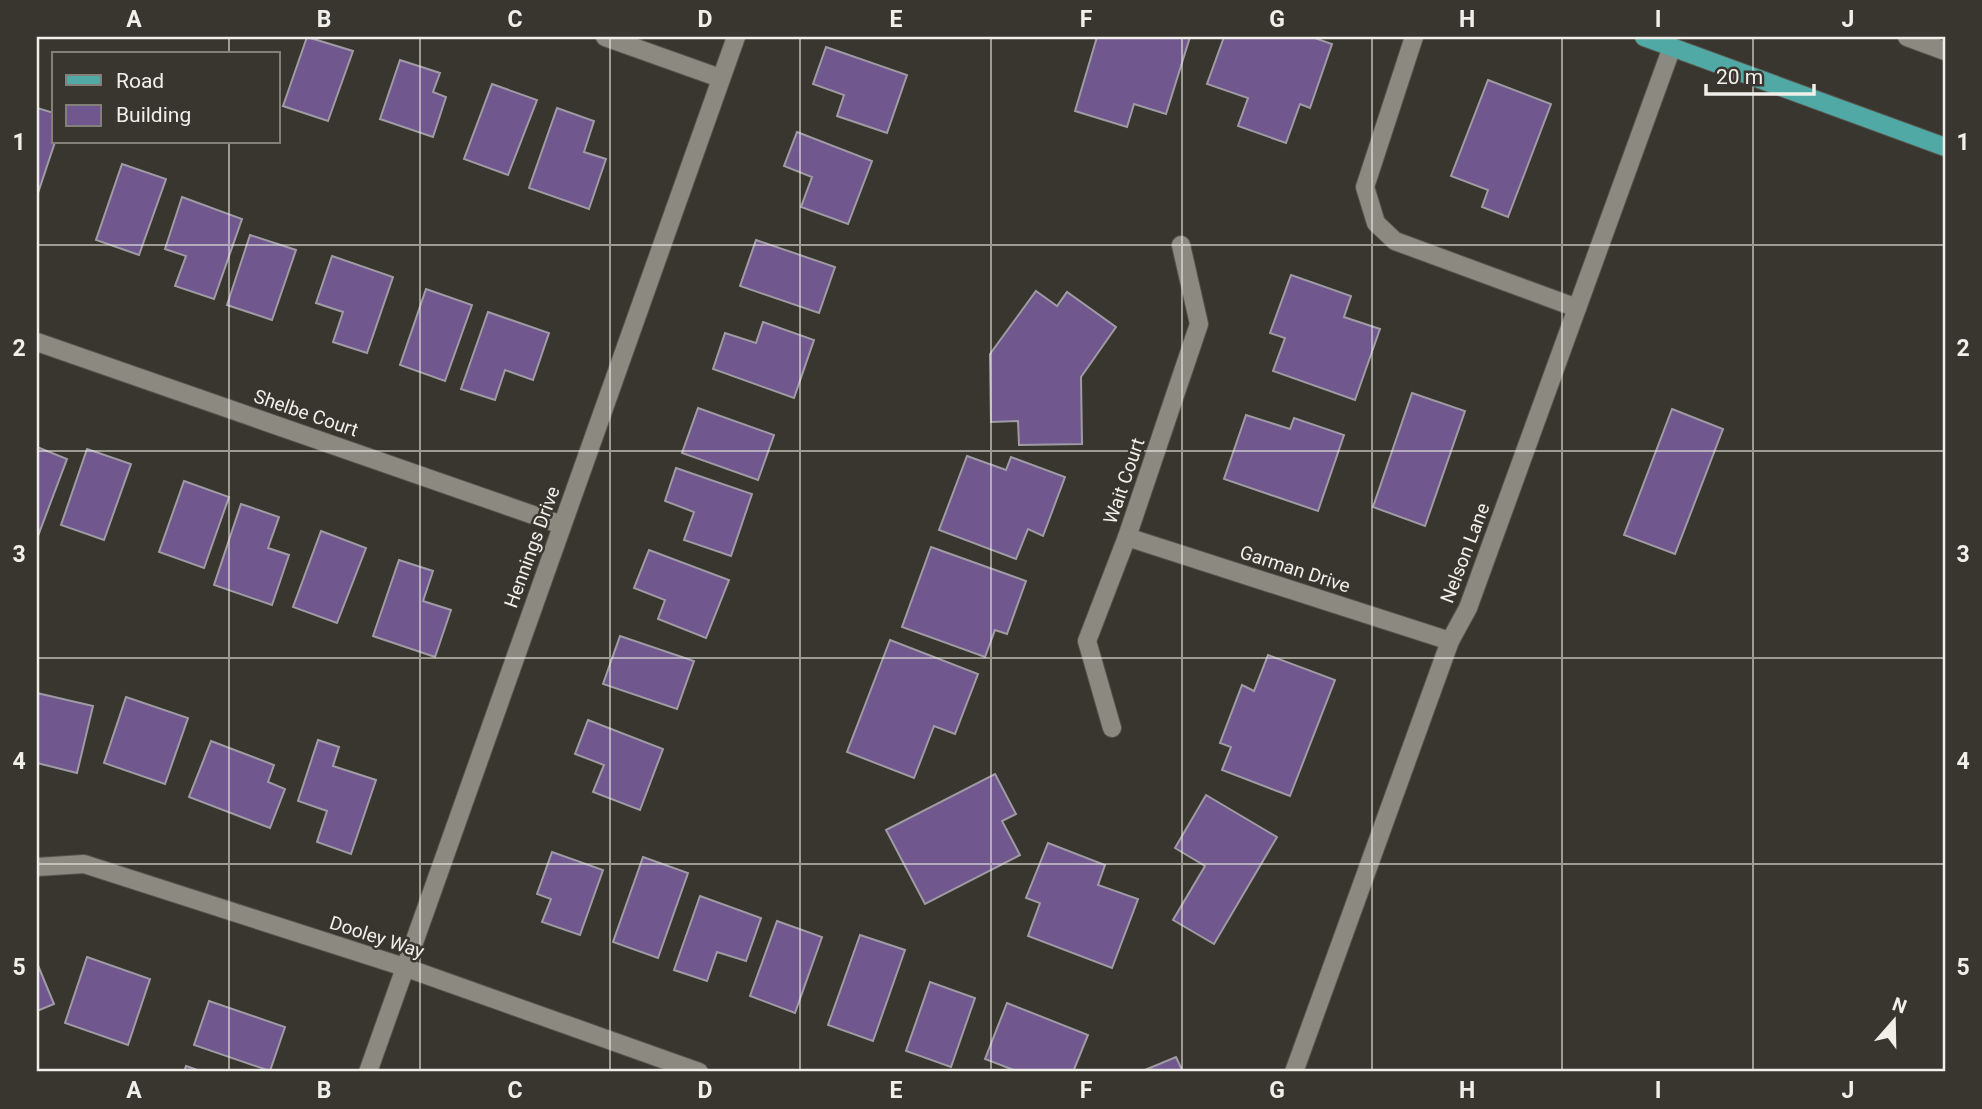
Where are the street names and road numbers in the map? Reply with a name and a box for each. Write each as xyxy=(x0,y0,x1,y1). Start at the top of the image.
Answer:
street label: Shelbe Court xyxy=(251,384,361,442)
street label: Wait Court xyxy=(1099,435,1149,527)
street label: Hennings Drive xyxy=(499,483,565,611)
street label: Nelson Lane xyxy=(1435,500,1495,606)
street label: Garman Drive xyxy=(1237,540,1353,598)
street label: Dooley Way xyxy=(327,911,427,963)

